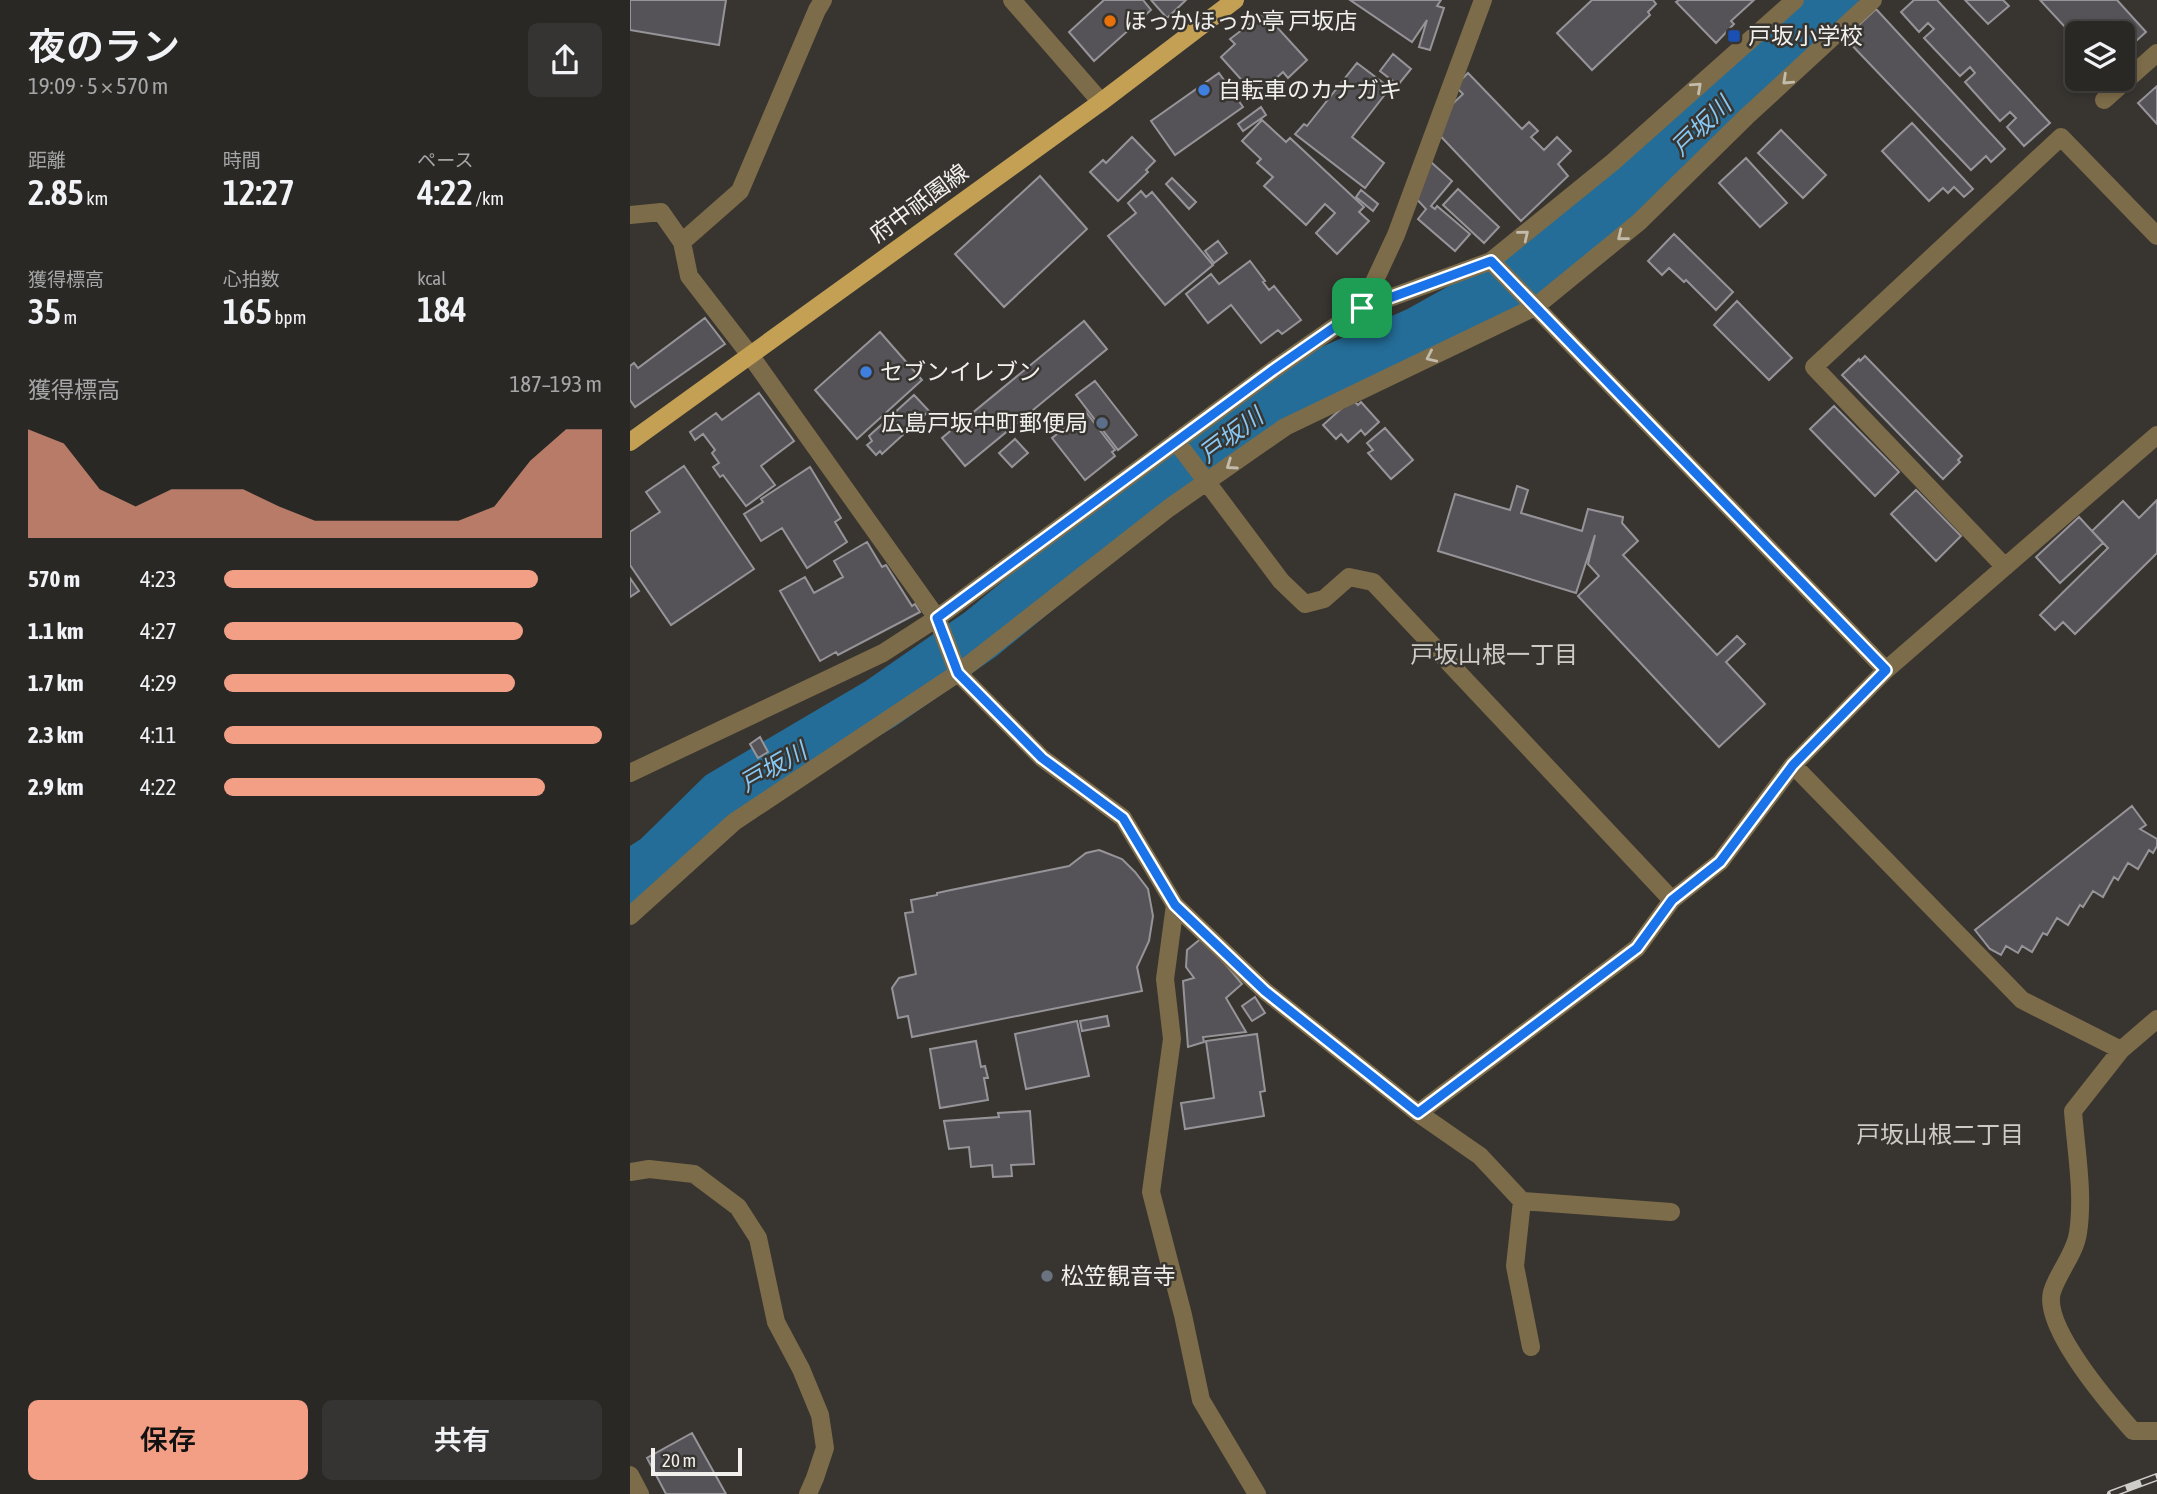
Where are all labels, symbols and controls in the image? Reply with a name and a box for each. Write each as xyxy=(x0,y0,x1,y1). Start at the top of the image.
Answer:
place label: ほっかほっか亭 戸坂店 xyxy=(1124,8,1357,34)
marker: ほっかほっか亭 戸坂店 xyxy=(1102,13,1118,29)
map controls xyxy=(2065,21,2135,91)
button: layers xyxy=(2065,21,2135,91)
button: share xyxy=(528,23,602,97)
place label: 戸坂小学校 xyxy=(1748,23,1863,49)
text: 夜のラン xyxy=(28,25,180,68)
marker: 戸坂小学校 xyxy=(1726,28,1742,44)
one-way arrow xyxy=(1782,71,1795,84)
text: 19:09 · 5 × 570 m xyxy=(28,73,168,99)
place label: 自転車のカナガキ xyxy=(1218,77,1402,103)
marker: 自転車のカナガキ xyxy=(1196,82,1212,98)
one-way arrow xyxy=(1689,83,1702,96)
water label: 戸坂川 xyxy=(1666,89,1738,161)
text: 距離 xyxy=(28,149,66,171)
text: 時間 xyxy=(223,149,261,171)
text: ペース xyxy=(417,149,473,171)
street label: 府中祇園線 xyxy=(865,159,973,247)
text: 2.85 xyxy=(28,172,84,212)
text: 12:27 xyxy=(223,172,295,212)
text: 4:22 xyxy=(417,172,473,212)
text: km xyxy=(84,187,108,209)
text: /km xyxy=(473,187,504,209)
one-way arrow xyxy=(1617,228,1630,240)
one-way arrow xyxy=(1515,231,1528,243)
text: kcal xyxy=(417,267,446,289)
text: 獲得標高 xyxy=(28,268,104,290)
text: 心拍数 xyxy=(223,268,280,290)
pin xyxy=(1332,278,1392,338)
text: 184 xyxy=(417,289,467,329)
icon: arrive xyxy=(1343,289,1381,327)
text: 35 xyxy=(28,291,61,331)
text: 165 xyxy=(223,291,272,331)
text: m xyxy=(61,306,77,328)
text: bpm xyxy=(272,306,306,328)
one-way arrow xyxy=(1426,348,1438,362)
place label: セブンイレブン xyxy=(880,359,1041,385)
marker: セブンイレブン xyxy=(858,364,874,380)
text: 187–193 m xyxy=(509,371,602,397)
text: 獲得標高 xyxy=(28,377,120,403)
water label: 戸坂川 xyxy=(1194,401,1270,467)
place label: 広島戸坂中町郵便局 xyxy=(881,410,1088,436)
marker: 広島戸坂中町郵便局 xyxy=(1094,415,1110,431)
one-way arrow xyxy=(1226,457,1239,469)
text: 570 m xyxy=(28,566,80,592)
text: 4:23 xyxy=(140,566,177,592)
text: 1.1 km xyxy=(28,618,84,644)
text: 4:27 xyxy=(140,618,177,644)
district label: 戸坂山根一丁目 xyxy=(1410,641,1578,668)
text: 1.7 km xyxy=(28,670,84,696)
text: 4:29 xyxy=(140,670,177,696)
text: 2.3 km xyxy=(28,722,84,748)
text: 4:11 xyxy=(140,722,177,748)
water label: 戸坂川 xyxy=(735,736,814,797)
text: 2.9 km xyxy=(28,774,84,800)
text: 4:22 xyxy=(140,774,177,800)
district label: 戸坂山根二丁目 xyxy=(1856,1121,2024,1148)
place label: 松笠観音寺 xyxy=(1061,1263,1176,1289)
marker: 松笠観音寺 xyxy=(1039,1268,1055,1284)
button: 保存 xyxy=(28,1400,308,1480)
button: 共有 xyxy=(322,1400,602,1480)
scale bar xyxy=(651,1445,742,1477)
text: 20 m xyxy=(662,1449,696,1471)

